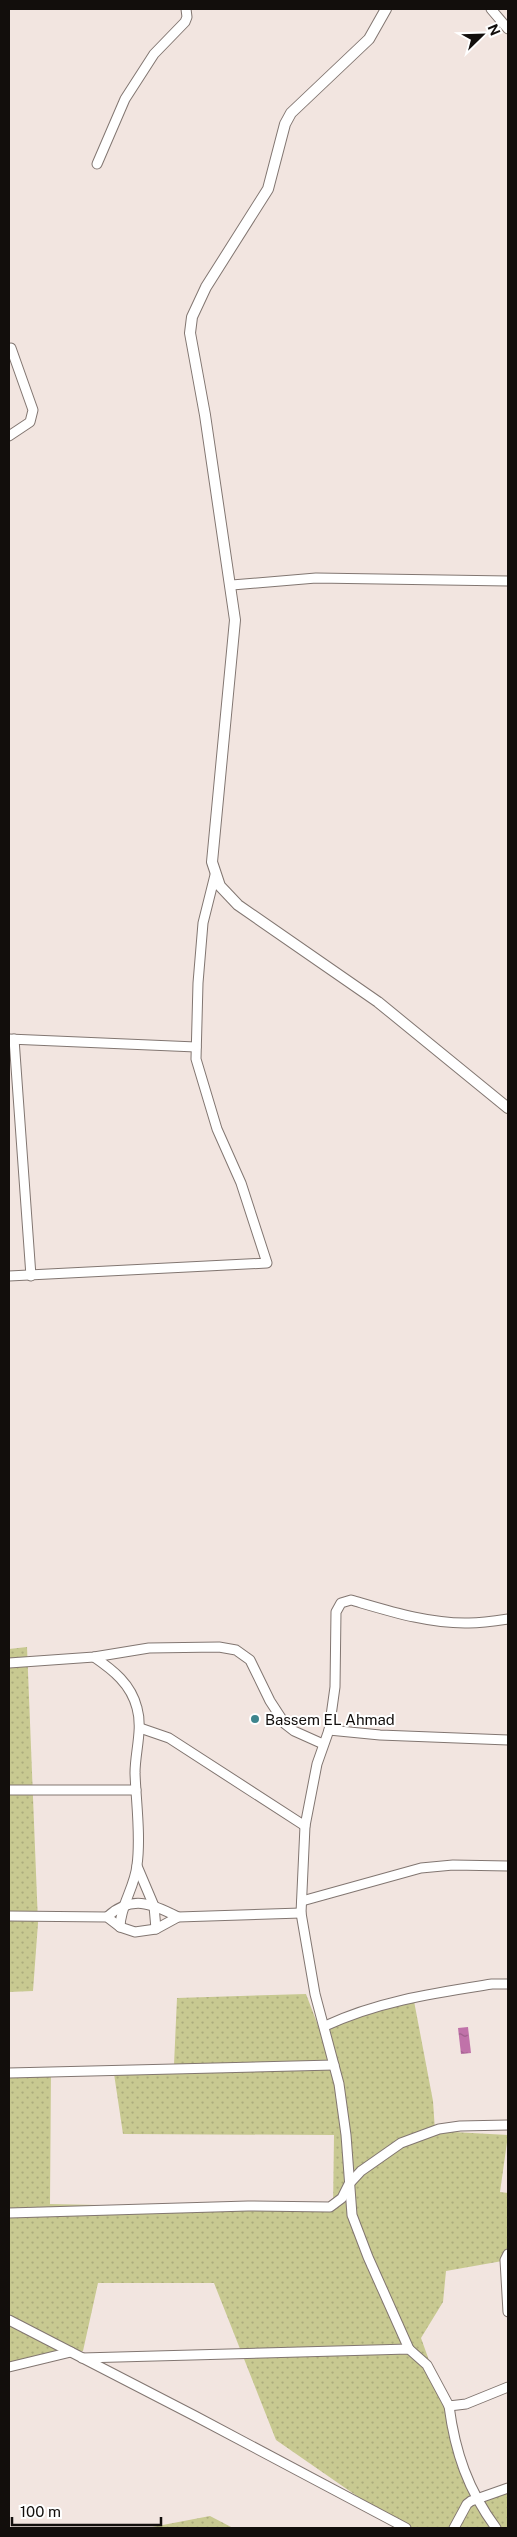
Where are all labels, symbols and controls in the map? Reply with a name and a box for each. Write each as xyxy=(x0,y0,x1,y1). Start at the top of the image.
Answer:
north arrow xyxy=(457,10,507,60)
text: N xyxy=(484,22,503,38)
place label: Bassem EL Ahmad xyxy=(265,1711,395,1728)
marker: Bassem EL Ahmad xyxy=(249,1713,261,1725)
scale bar xyxy=(12,2494,161,2526)
text: 100 m xyxy=(20,2503,61,2520)

